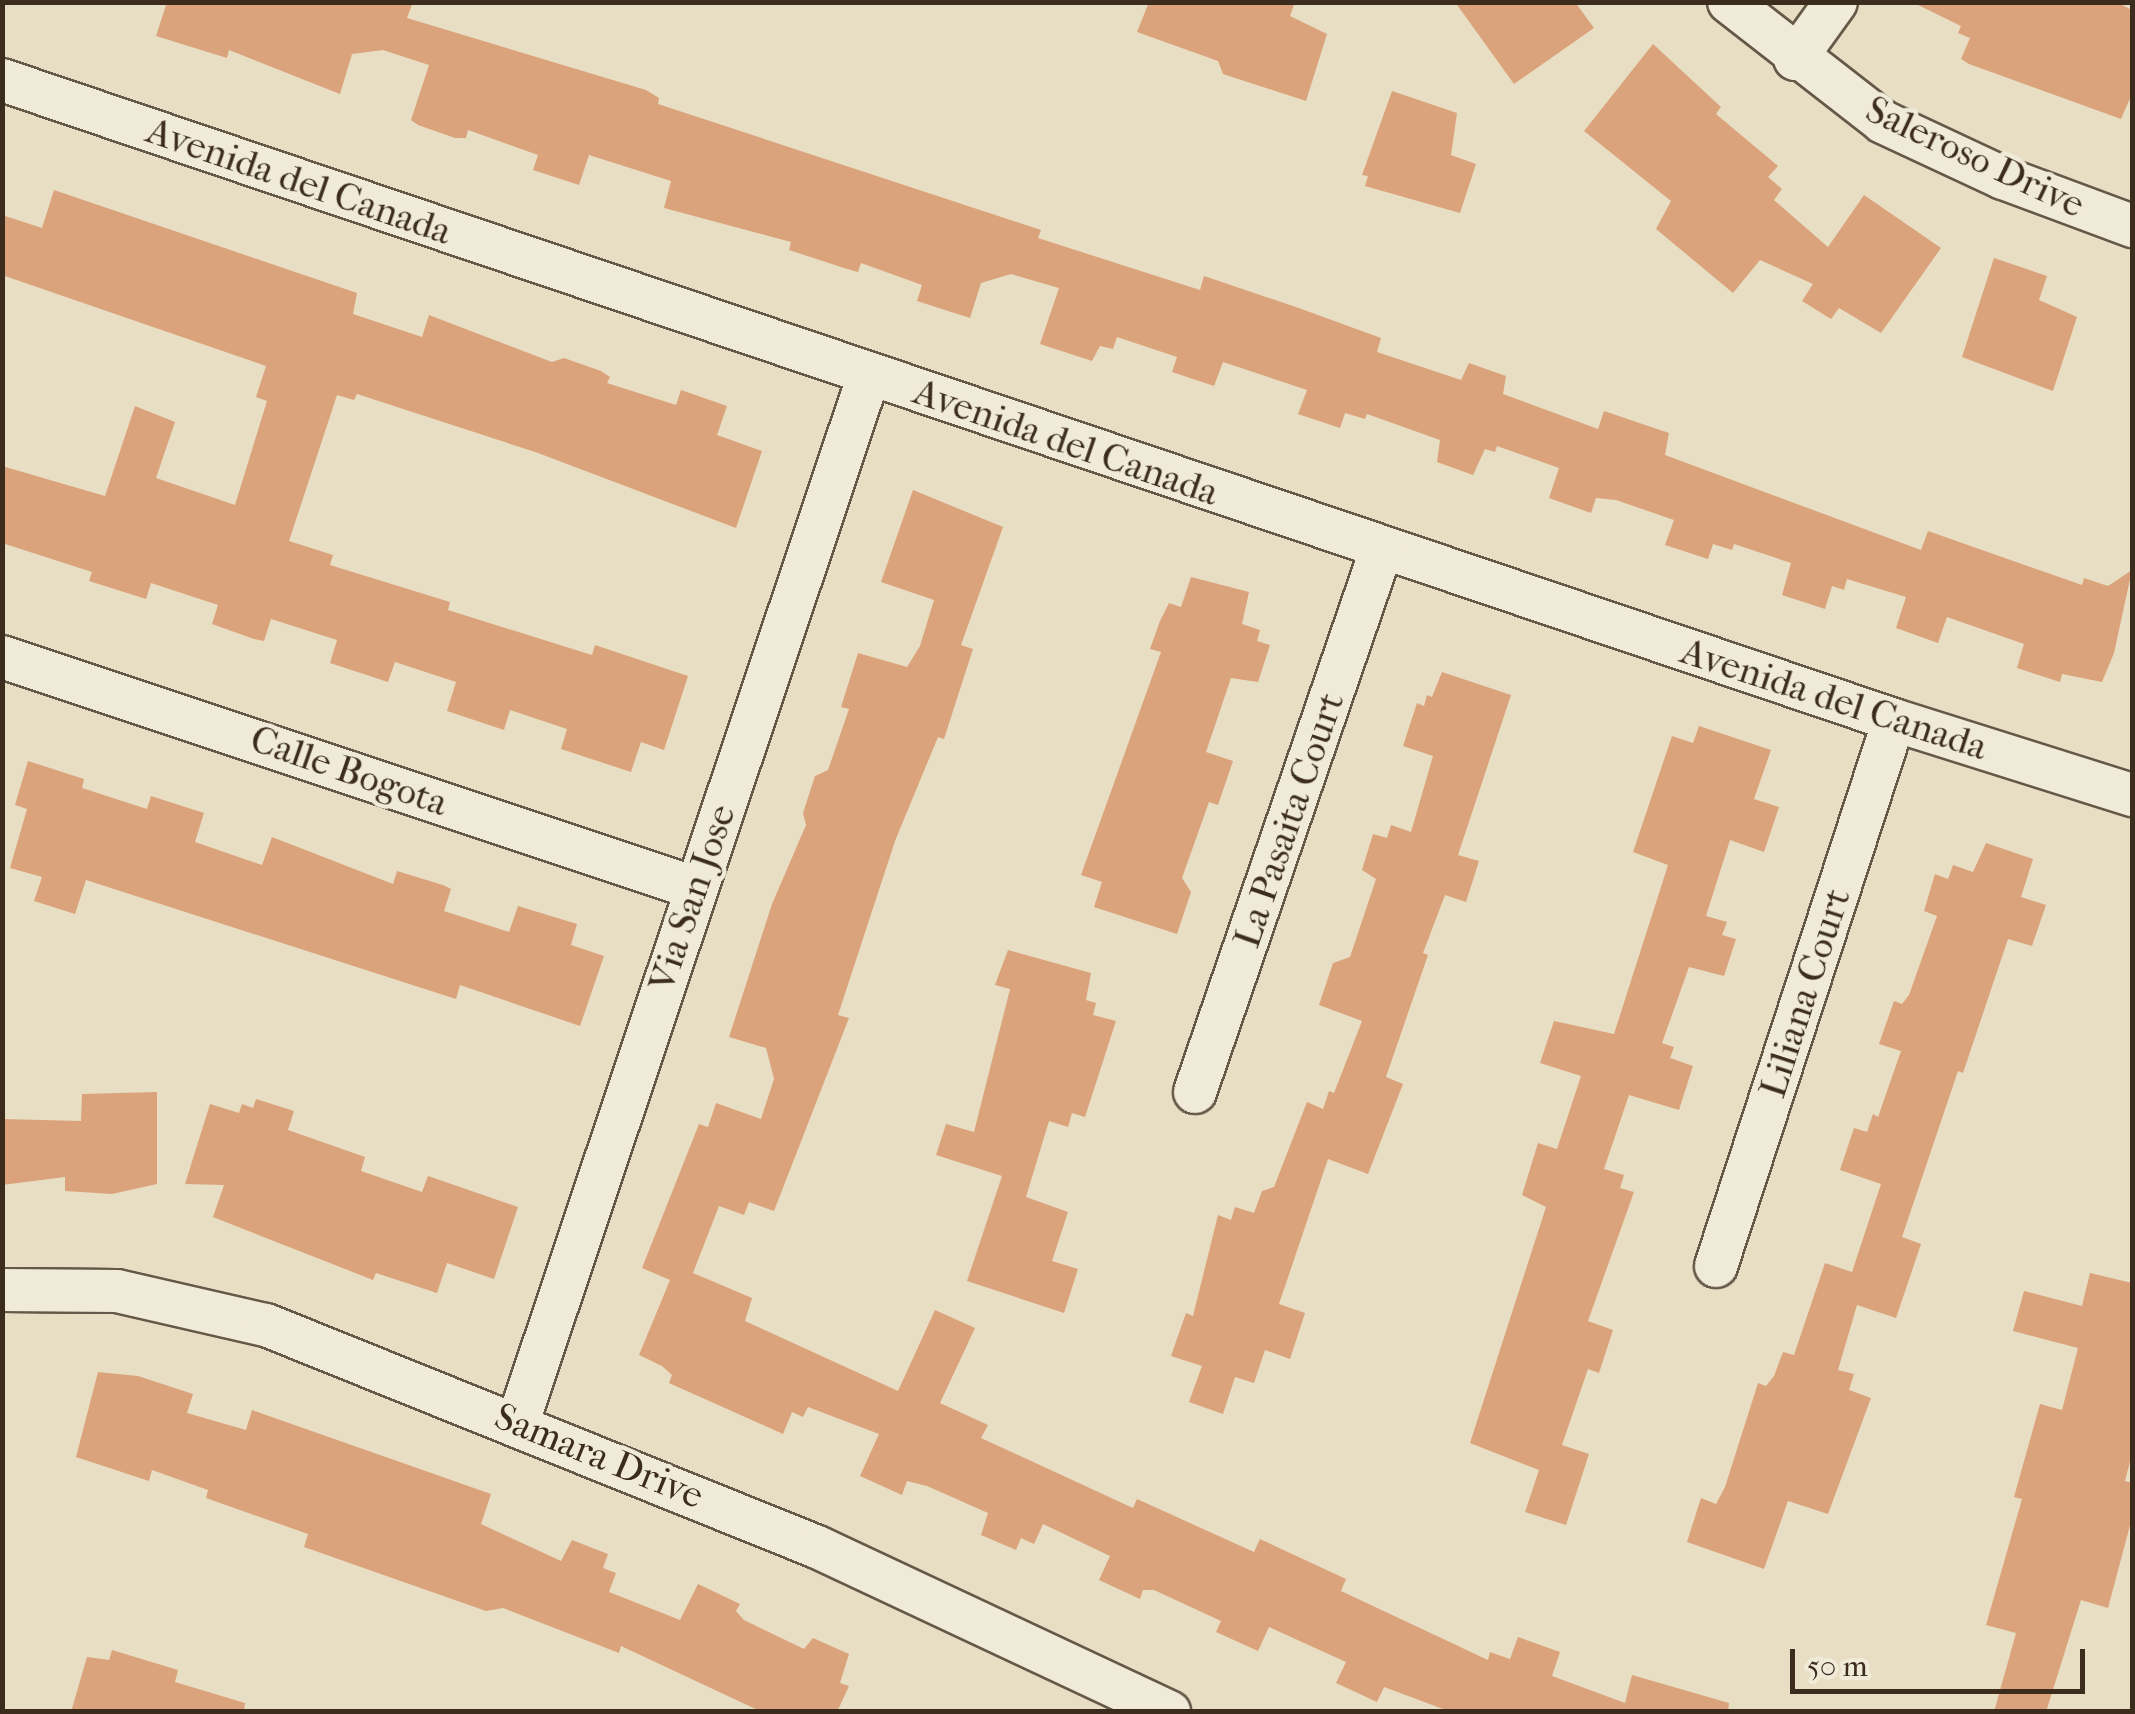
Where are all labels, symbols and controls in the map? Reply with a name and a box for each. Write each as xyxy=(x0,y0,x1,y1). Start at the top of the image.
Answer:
street label: Saleroso Drive xyxy=(1859,87,2091,227)
street label: Avenida del Canada xyxy=(141,107,457,255)
street label: Avenida del Canada xyxy=(908,368,1224,516)
street label: Avenida del Canada xyxy=(1675,628,1993,770)
street label: La Pasaita Court xyxy=(1224,686,1354,954)
street label: Calle Bogota xyxy=(245,716,453,826)
street label: Via San Jose xyxy=(639,799,745,997)
street label: Liliana Court xyxy=(1750,883,1860,1103)
street label: Samara Drive xyxy=(488,1393,710,1519)
scale bar xyxy=(1795,1629,2090,1691)
text: 50 m xyxy=(1807,1649,1868,1684)

